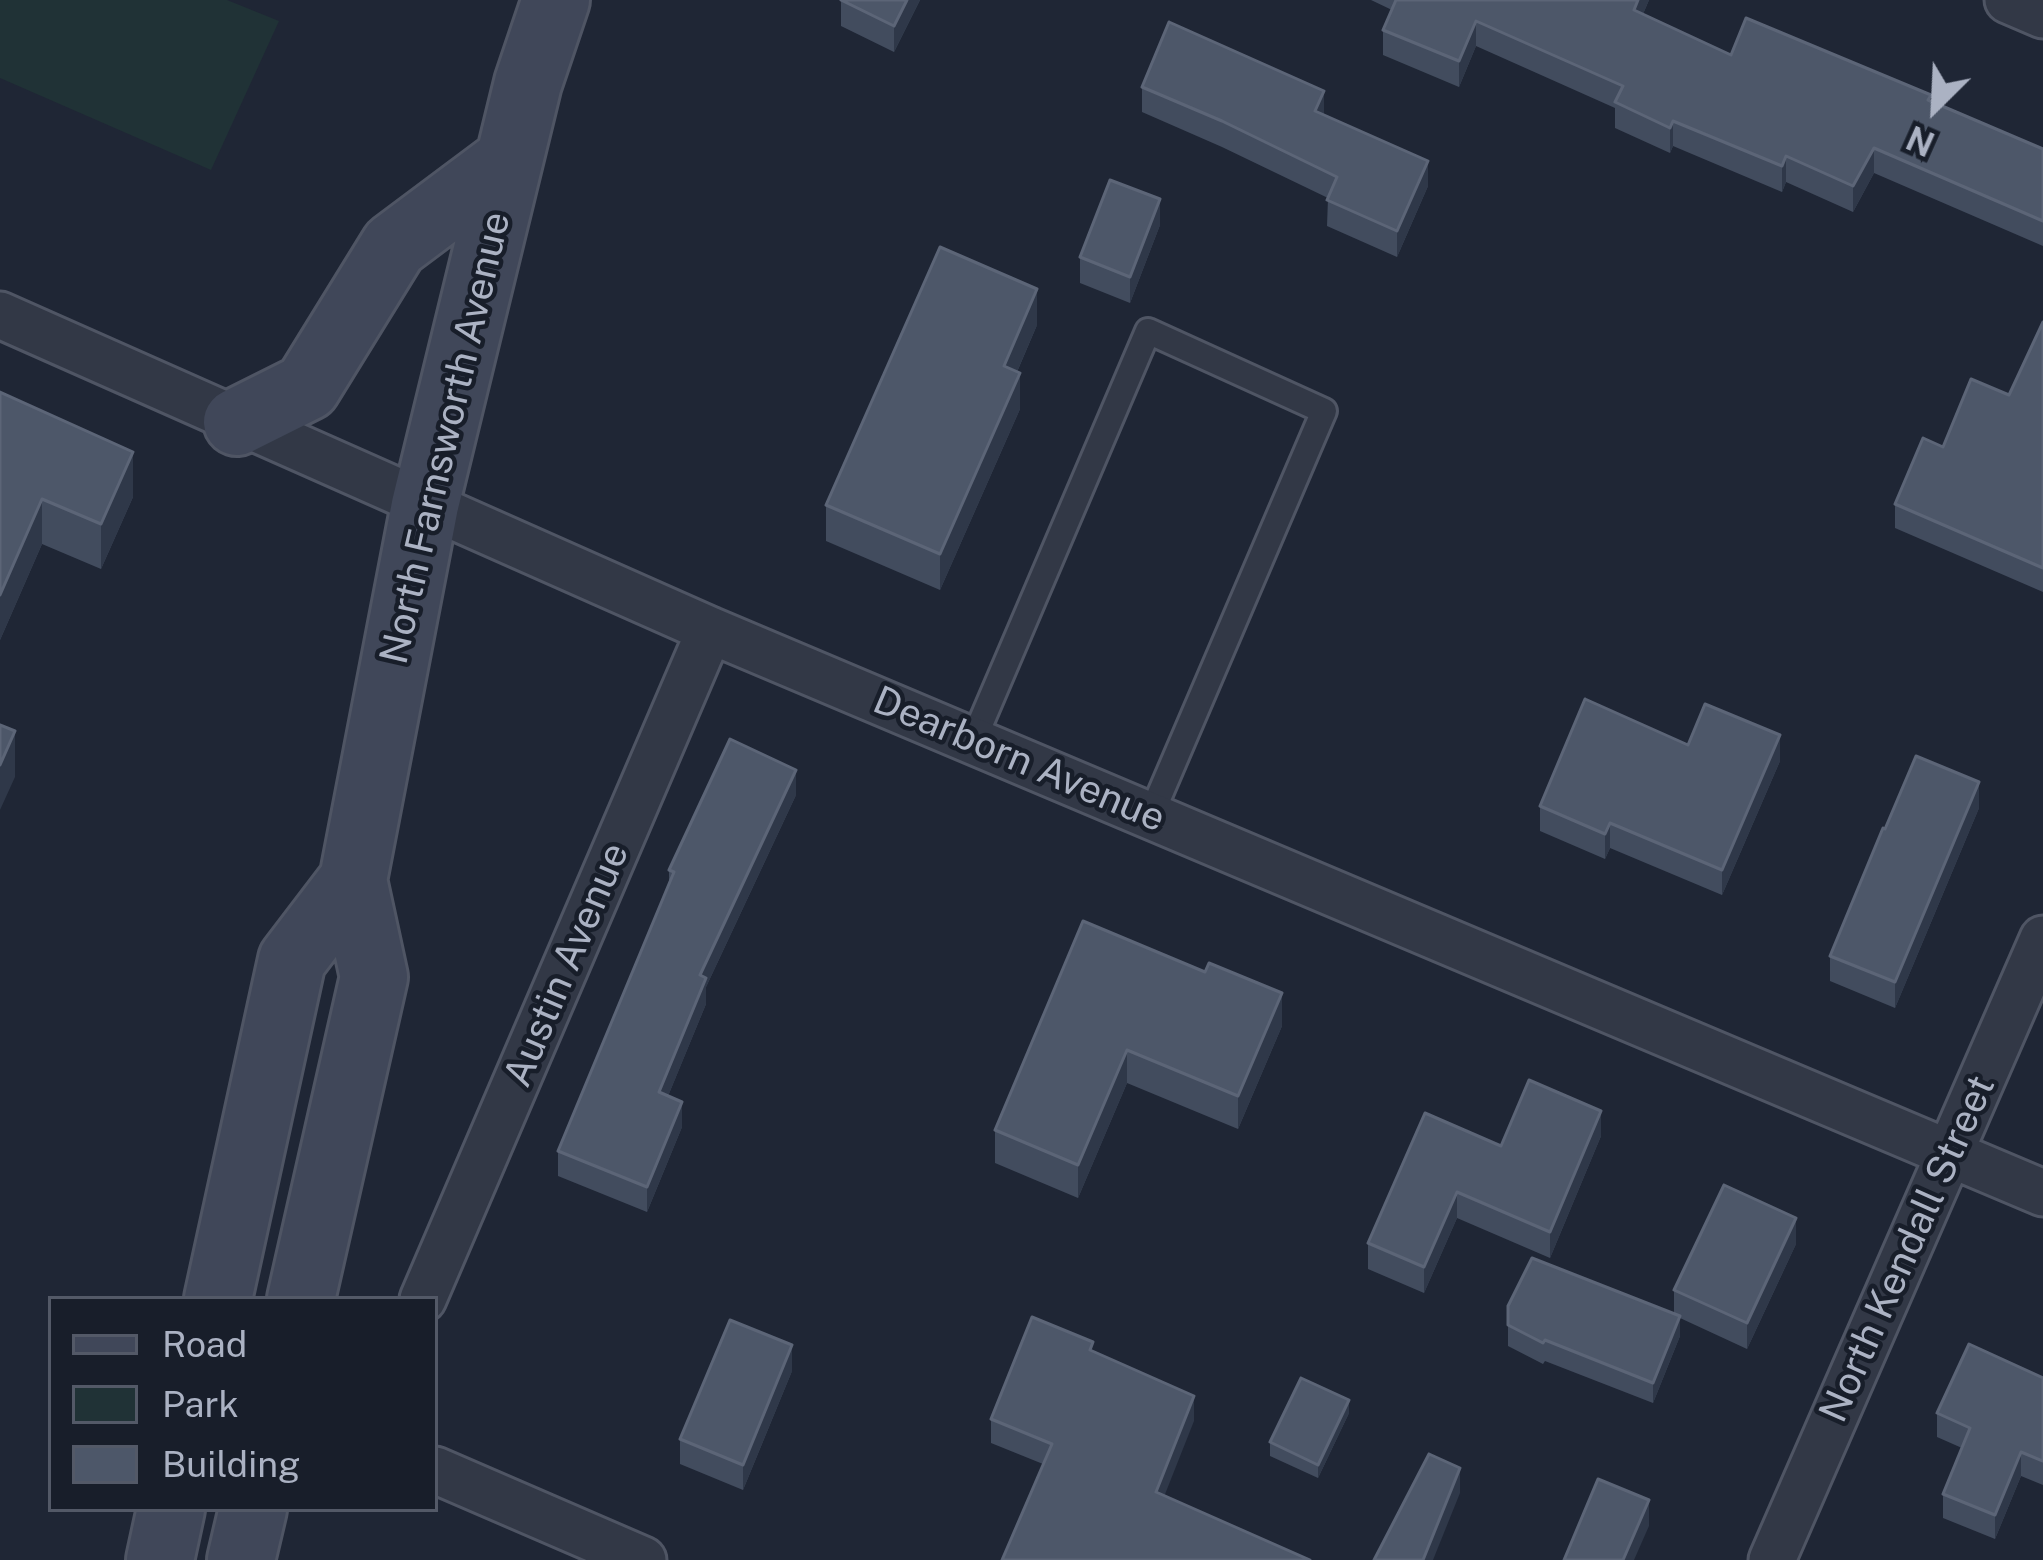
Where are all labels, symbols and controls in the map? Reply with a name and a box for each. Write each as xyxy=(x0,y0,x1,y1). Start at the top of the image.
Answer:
north arrow xyxy=(1875,48,1995,168)
text: N xyxy=(1901,118,1940,163)
street label: North Farnsworth Avenue xyxy=(371,207,521,669)
street label: Dearborn Avenue xyxy=(866,677,1172,843)
street label: Austin Avenue xyxy=(495,836,639,1094)
street label: North Kendall Street xyxy=(1810,1068,2006,1430)
legend xyxy=(48,1296,438,1512)
text: Road xyxy=(162,1323,247,1365)
text: Park xyxy=(162,1383,239,1425)
text: Building xyxy=(162,1443,300,1485)

